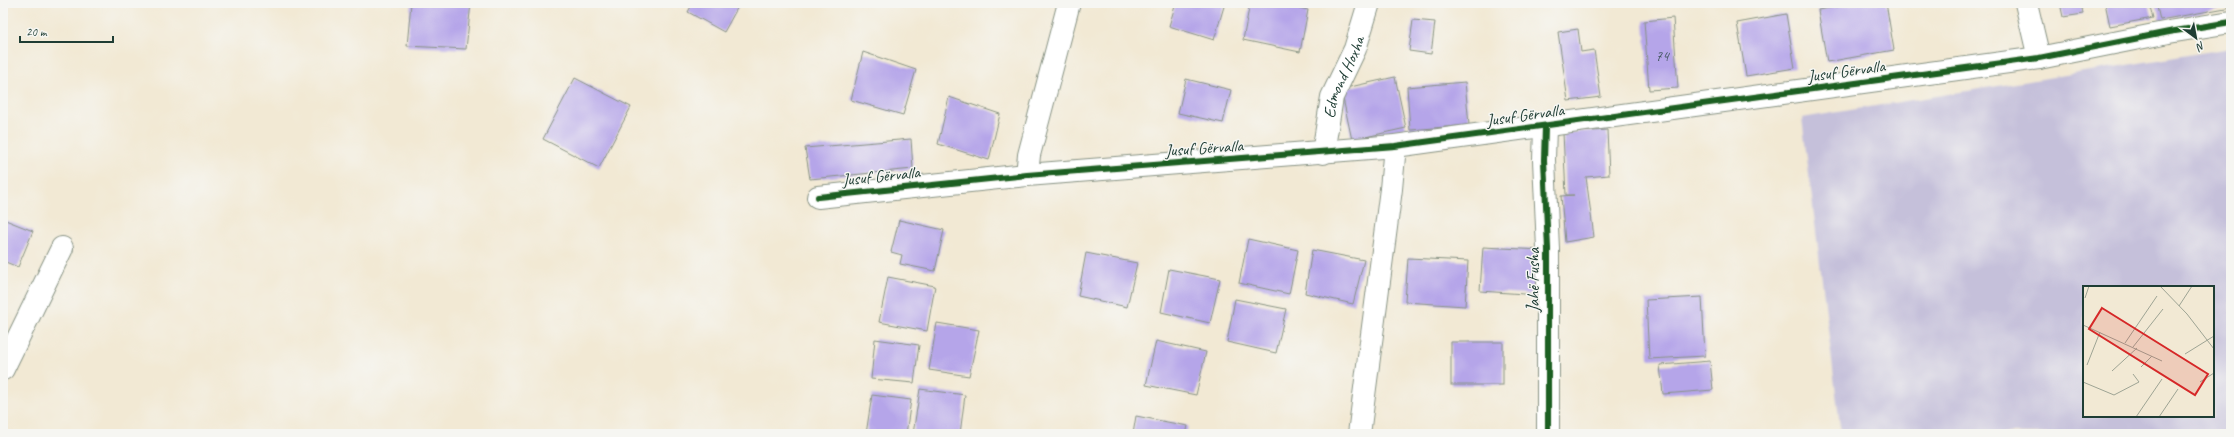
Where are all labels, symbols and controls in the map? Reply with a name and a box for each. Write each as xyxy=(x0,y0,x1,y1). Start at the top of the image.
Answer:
scale bar xyxy=(20,18,113,44)
north arrow xyxy=(2176,18,2216,58)
text: 20 m xyxy=(26,24,48,40)
street label: Edmond Hoxha xyxy=(1318,32,1369,119)
text: N xyxy=(2193,39,2208,55)
house number: 74 xyxy=(1655,47,1670,66)
street label: Jusuf Gërvalla xyxy=(1805,55,1887,87)
street label: Jusuf Gërvalla xyxy=(1484,99,1566,131)
street label: Jusuf Gërvalla xyxy=(1163,135,1245,161)
street label: Jusuf Gërvalla xyxy=(840,161,922,191)
street label: Jahë Fusha xyxy=(1523,247,1544,313)
inset map xyxy=(2083,286,2214,417)

